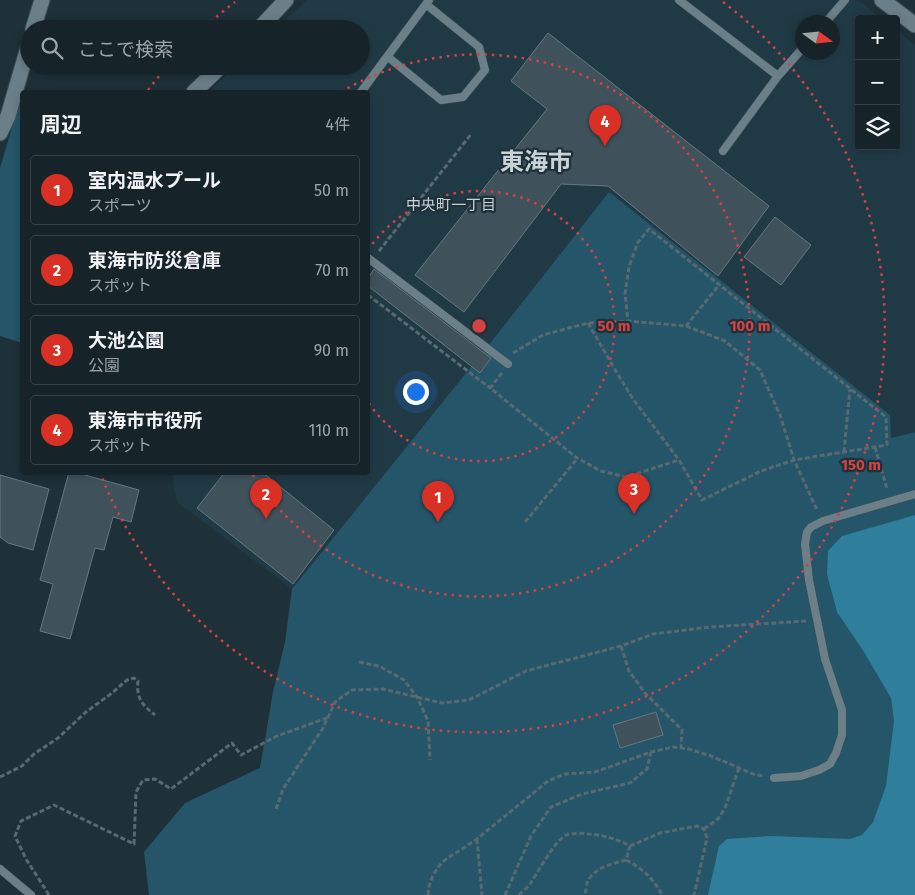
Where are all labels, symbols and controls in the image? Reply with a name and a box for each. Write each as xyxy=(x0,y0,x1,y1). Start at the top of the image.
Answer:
north arrow xyxy=(795,15,840,60)
map controls xyxy=(855,15,900,150)
button: + xyxy=(855,15,900,60)
search box xyxy=(20,20,370,75)
icon: search xyxy=(38,34,66,62)
text: ここで検索 xyxy=(78,38,173,61)
button: − xyxy=(855,60,900,105)
pin: 4 xyxy=(589,105,621,146)
button: layers xyxy=(855,105,900,150)
text: 周辺 xyxy=(40,112,82,138)
text: 4件 xyxy=(325,115,350,134)
district label: 東海市 xyxy=(500,148,572,176)
text: 室内温水プール xyxy=(88,169,221,192)
text: 1 xyxy=(53,181,61,200)
text: 50 m xyxy=(314,181,349,200)
text: スポーツ xyxy=(88,196,152,215)
district label: 中央町一丁目 xyxy=(406,196,496,214)
text: 東海市防災倉庫 xyxy=(88,249,221,272)
text: 2 xyxy=(53,261,61,280)
text: 70 m xyxy=(315,261,349,280)
text: スポット xyxy=(88,276,152,295)
centre of rings xyxy=(470,317,488,335)
text: 50 m xyxy=(597,317,631,335)
text: 100 m xyxy=(730,317,770,335)
text: 大池公園 xyxy=(88,329,164,352)
text: 3 xyxy=(53,341,61,360)
text: 90 m xyxy=(314,341,349,360)
text: 公園 xyxy=(88,356,120,375)
your location xyxy=(403,379,429,405)
text: 東海市市役所 xyxy=(88,409,202,432)
text: 4 xyxy=(52,421,62,440)
text: 110 m xyxy=(308,421,349,440)
text: スポット xyxy=(88,436,152,455)
text: 150 m xyxy=(841,456,881,474)
pin: 3 xyxy=(618,473,650,514)
pin: 2 xyxy=(250,478,282,519)
pin: 1 xyxy=(422,481,454,522)

